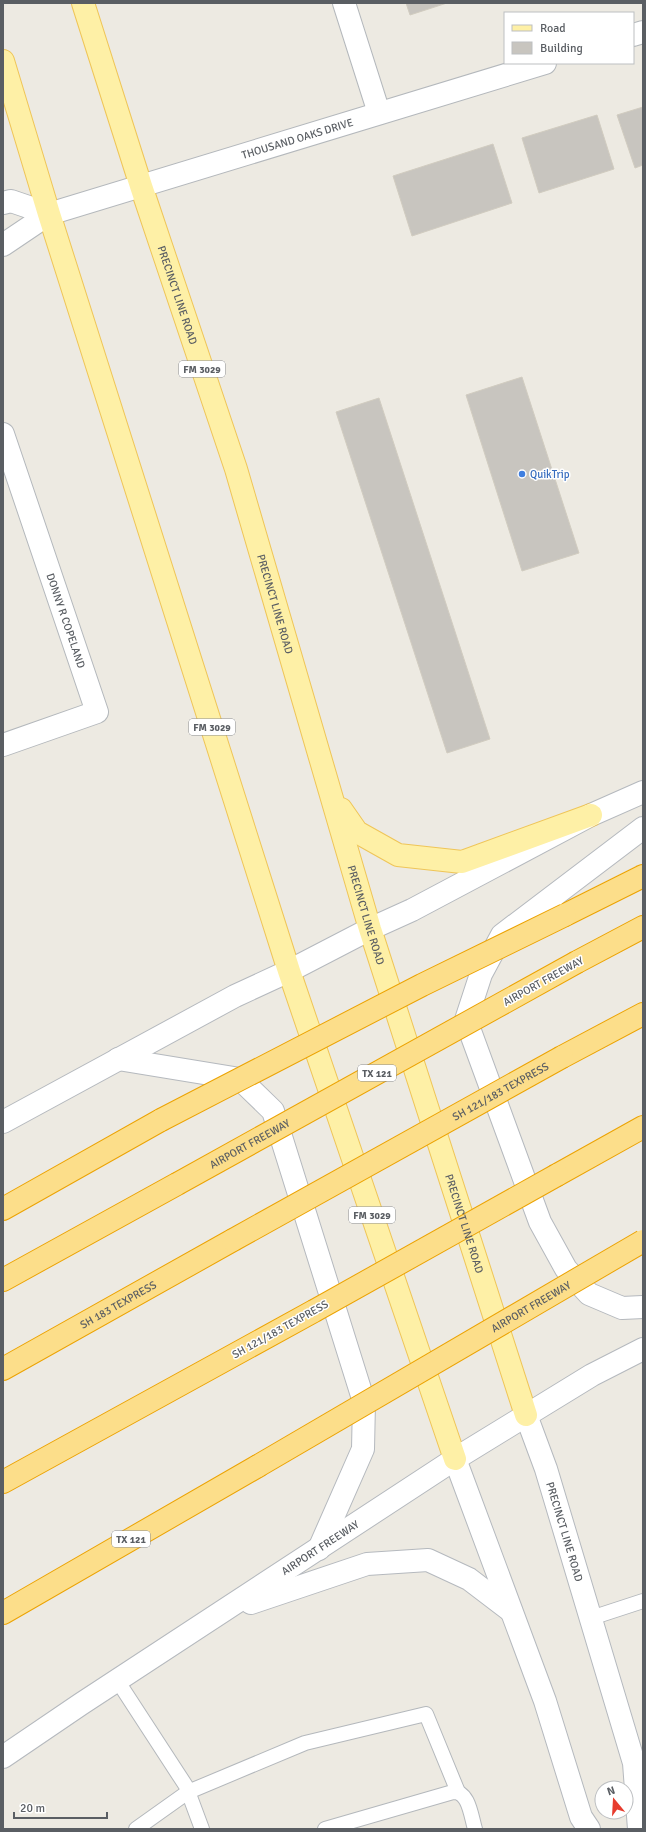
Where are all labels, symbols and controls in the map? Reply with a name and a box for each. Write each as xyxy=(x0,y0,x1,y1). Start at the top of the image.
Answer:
legend xyxy=(504,12,634,64)
text: Road xyxy=(540,21,566,36)
text: Building xyxy=(540,41,583,56)
street label: THOUSAND OAKS DRIVE xyxy=(240,116,355,162)
street label: PRECINCT LINE ROAD xyxy=(155,244,200,346)
road number: FM 3029 xyxy=(179,361,225,377)
place label: QuikTrip xyxy=(530,468,570,481)
marker: QuikTrip xyxy=(517,469,527,479)
street label: PRECINCT LINE ROAD xyxy=(254,553,296,655)
street label: DONNY R COPELAND xyxy=(44,571,88,670)
road number: FM 3029 xyxy=(189,719,235,735)
street label: PRECINCT LINE ROAD xyxy=(345,864,387,966)
street label: AIRPORT FREEWAY xyxy=(501,954,586,1009)
street label: SH 121/183 TEXPRESS xyxy=(450,1060,551,1124)
road number: TX 121 xyxy=(358,1065,396,1081)
street label: AIRPORT FREEWAY xyxy=(207,1116,293,1172)
street label: PRECINCT LINE ROAD xyxy=(442,1173,486,1275)
road number: FM 3029 xyxy=(349,1207,395,1223)
street label: SH 183 TEXPRESS xyxy=(78,1278,159,1331)
street label: AIRPORT FREEWAY xyxy=(489,1278,574,1335)
street label: SH 121/183 TEXPRESS xyxy=(230,1298,331,1361)
street label: PRECINCT LINE ROAD xyxy=(543,1480,585,1583)
street label: AIRPORT FREEWAY xyxy=(279,1518,362,1578)
road number: TX 121 xyxy=(112,1531,150,1547)
north arrow xyxy=(594,1780,634,1820)
text: N xyxy=(605,1784,617,1798)
scale bar xyxy=(14,1794,107,1820)
text: 20 m xyxy=(20,1801,45,1816)

